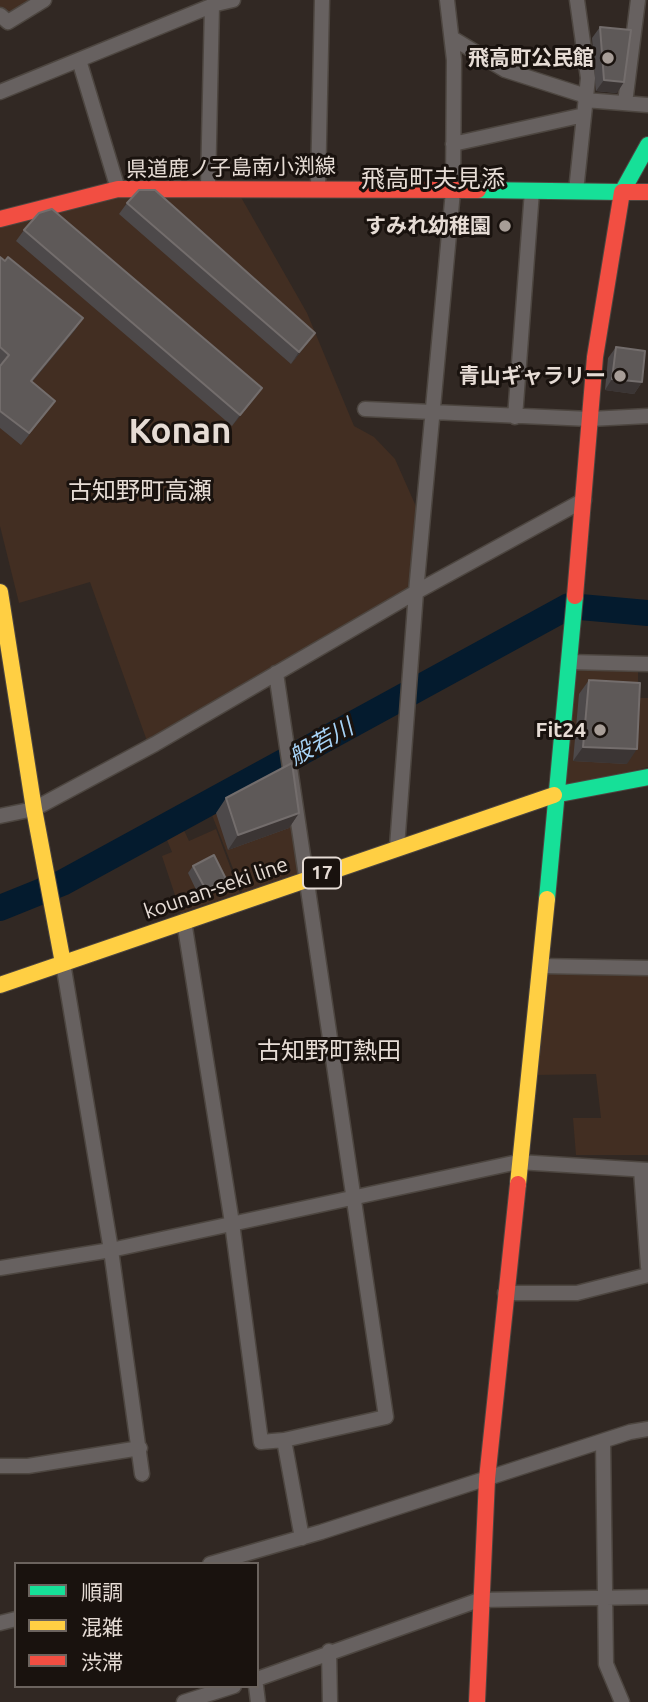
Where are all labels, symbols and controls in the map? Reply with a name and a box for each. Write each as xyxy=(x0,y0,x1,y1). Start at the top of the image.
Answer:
place label: 飛高町公民館 xyxy=(468,45,594,71)
marker: 飛高町公民館 xyxy=(600,50,616,66)
street label: 県道鹿ノ子島南小渕線 xyxy=(126,154,336,182)
district label: 飛高町夫見添 xyxy=(361,165,505,193)
place label: すみれ幼稚園 xyxy=(365,213,491,239)
marker: すみれ幼稚園 xyxy=(497,218,513,234)
place label: 青山ギャラリー xyxy=(459,363,606,389)
marker: 青山ギャラリー xyxy=(612,368,628,384)
district label: Konan xyxy=(128,410,232,452)
district label: 古知野町高瀬 xyxy=(68,477,212,505)
water label: 般若川 xyxy=(284,713,358,771)
place label: Fit24 xyxy=(536,717,586,743)
marker: Fit24 xyxy=(592,722,608,738)
street label: kounan-seki line xyxy=(141,852,291,924)
road number: 17 xyxy=(303,858,341,888)
district label: 古知野町熱田 xyxy=(257,1037,401,1065)
legend xyxy=(14,1562,259,1688)
text: 順調 xyxy=(81,1580,123,1604)
text: 混雑 xyxy=(81,1615,123,1639)
text: 渋滞 xyxy=(81,1650,123,1674)

